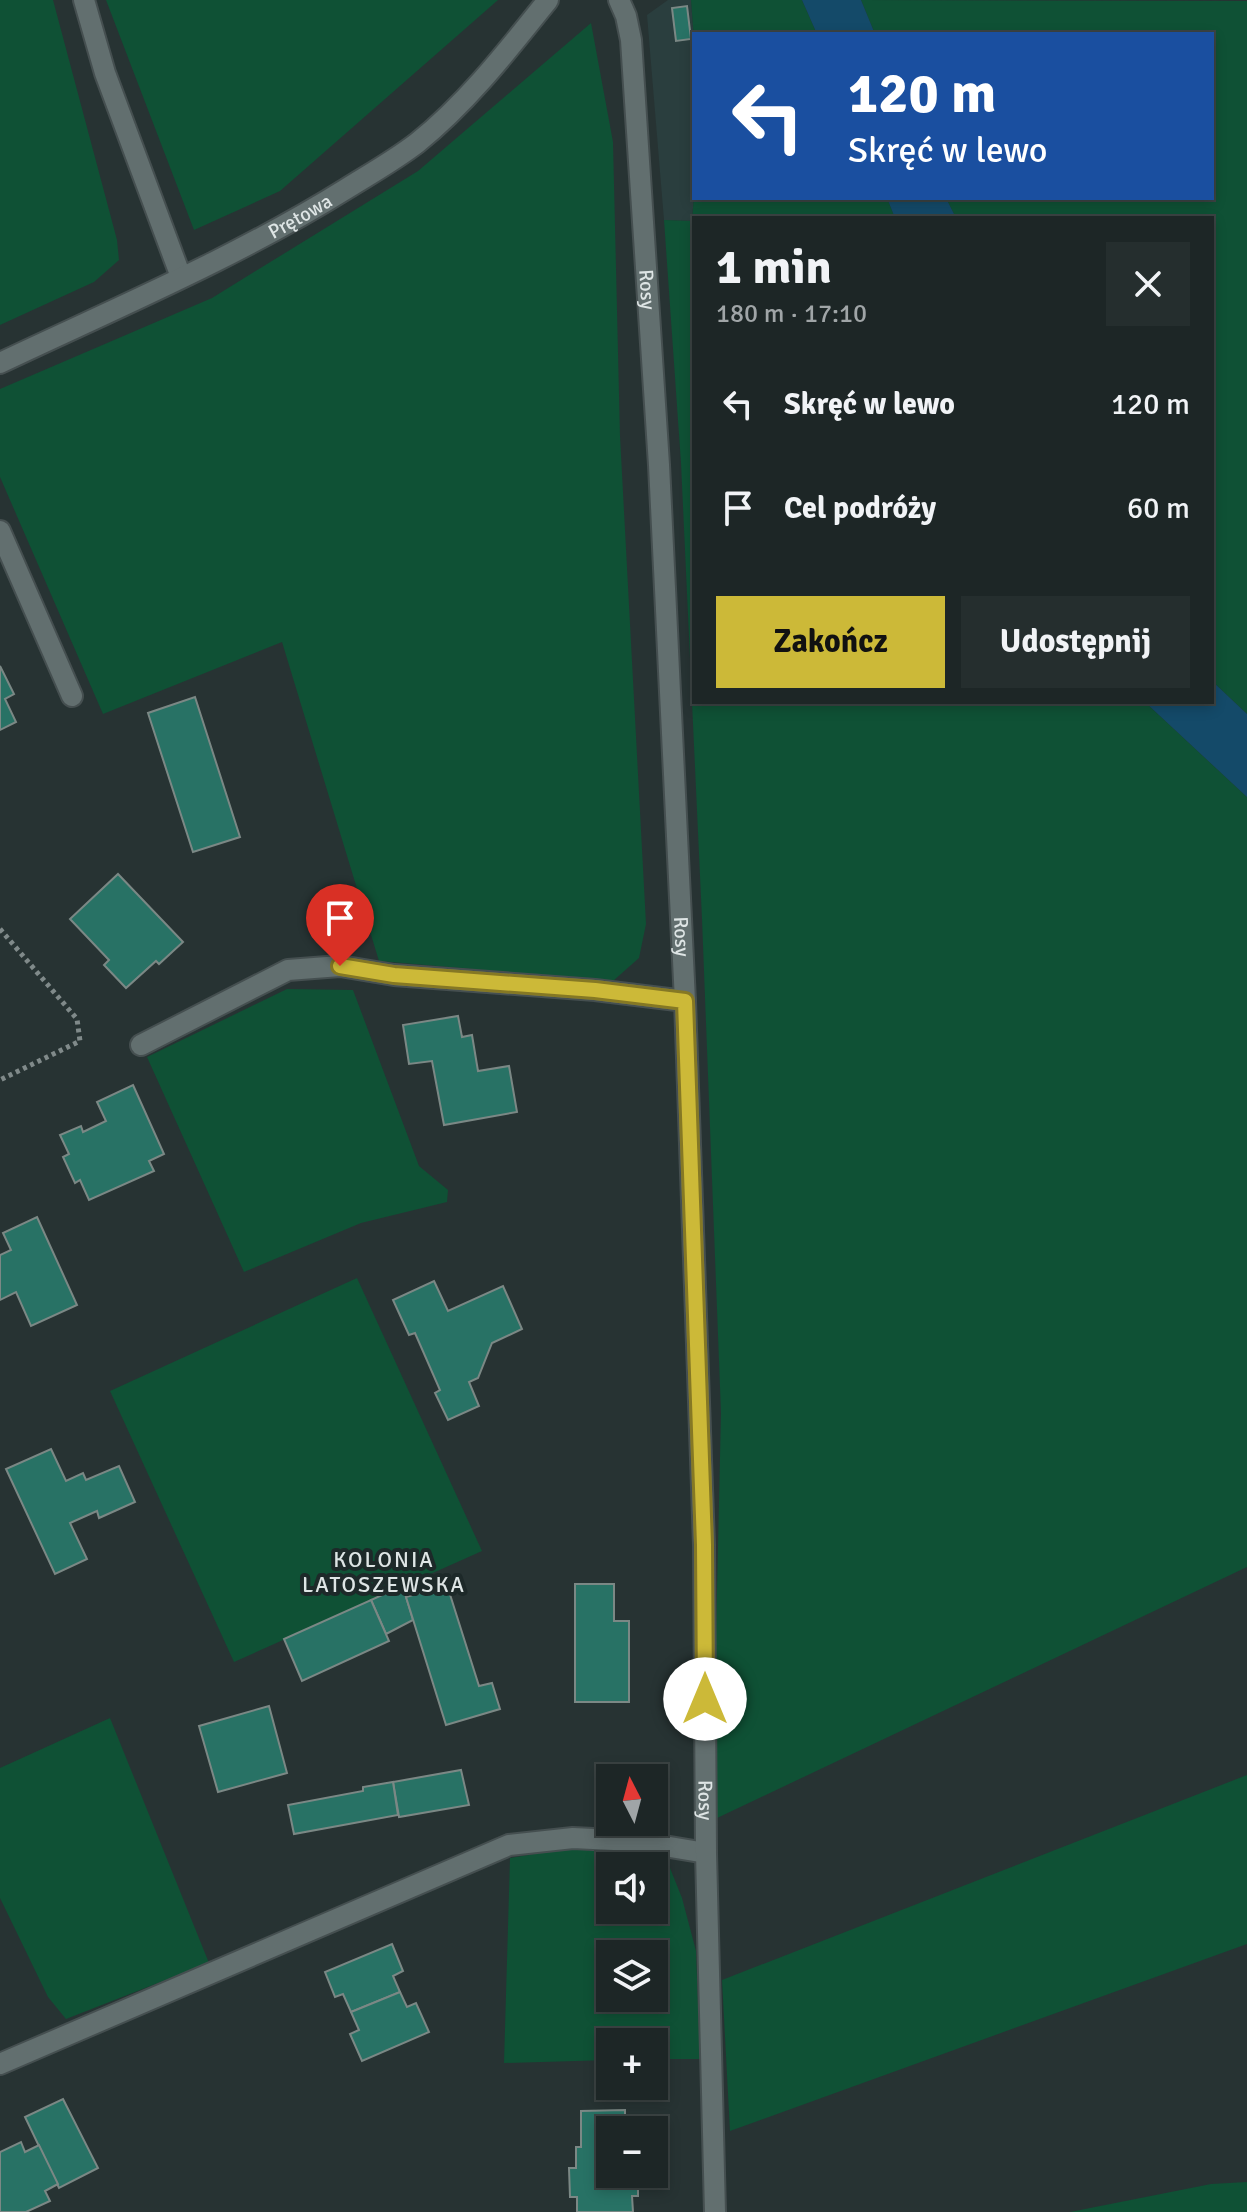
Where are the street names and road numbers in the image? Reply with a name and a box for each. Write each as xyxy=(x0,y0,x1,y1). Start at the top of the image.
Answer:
street label: Prętowa xyxy=(264,189,337,245)
street label: Rosy xyxy=(633,269,661,311)
street label: Rosy xyxy=(668,916,695,958)
street label: Rosy xyxy=(693,1780,718,1821)

